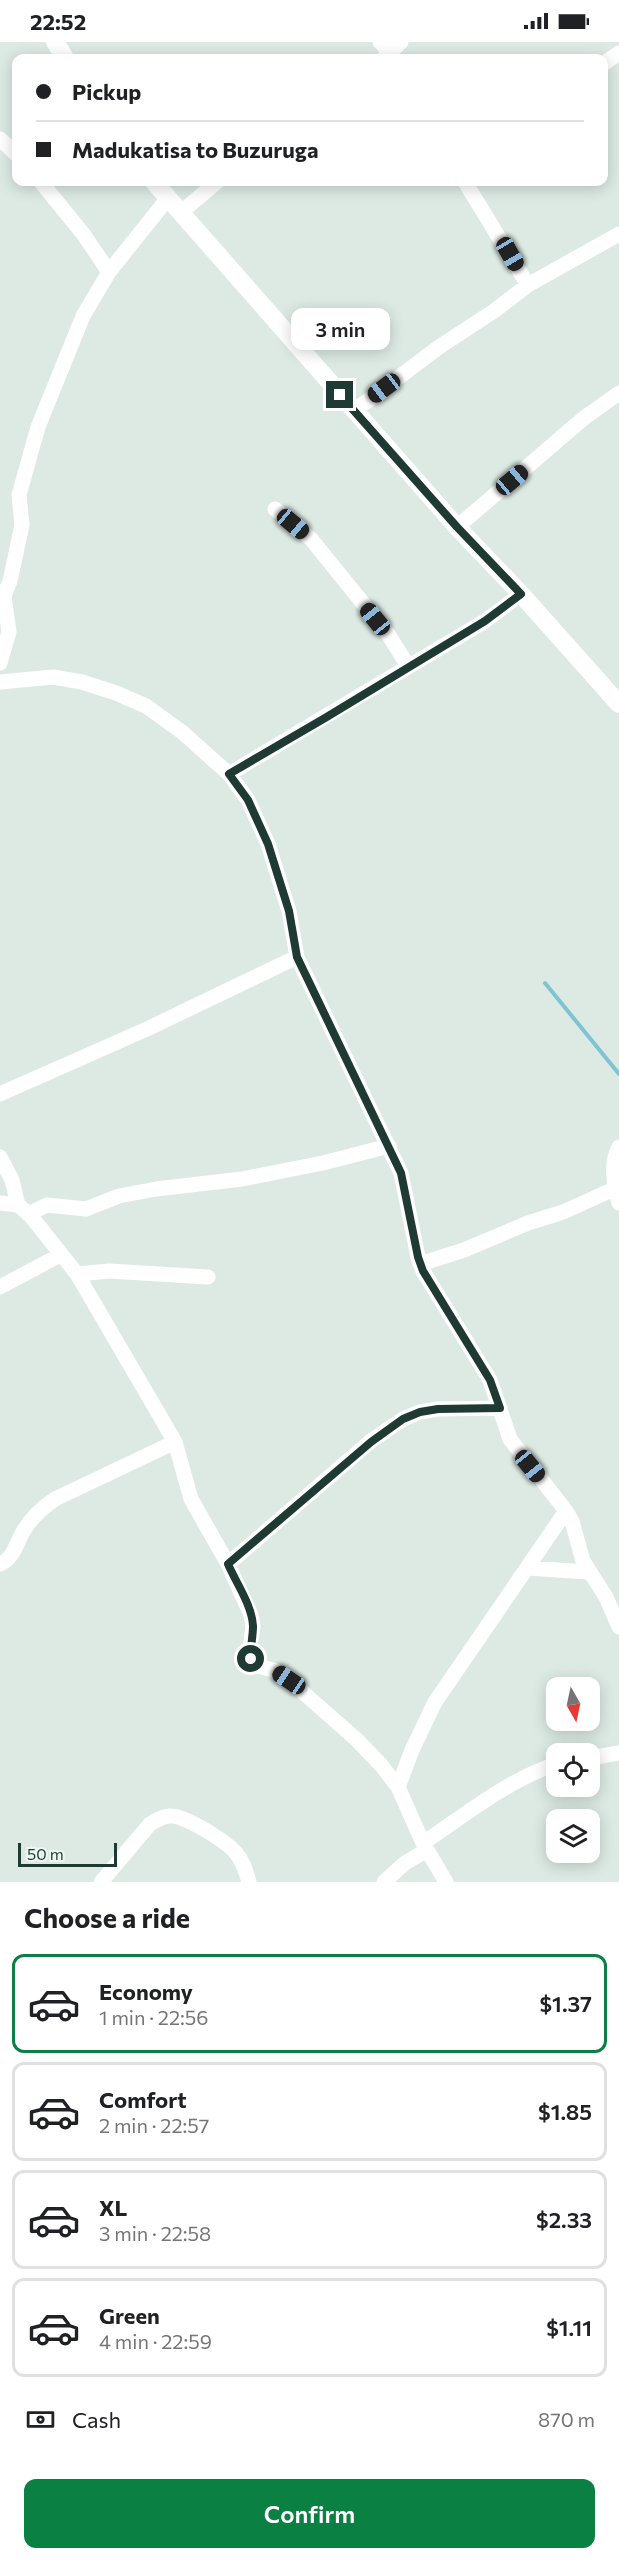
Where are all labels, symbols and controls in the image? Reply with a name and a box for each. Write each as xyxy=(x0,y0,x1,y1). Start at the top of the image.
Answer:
text: 22:52 xyxy=(30,8,86,35)
text: Pickup xyxy=(72,78,141,105)
text: Madukatisa to Buzuruga xyxy=(72,136,318,163)
car xyxy=(493,234,527,274)
callout: 3 min xyxy=(290,308,389,350)
text: 3 min xyxy=(316,317,365,341)
car xyxy=(364,370,404,406)
route end xyxy=(326,381,353,408)
car xyxy=(492,462,532,498)
car xyxy=(273,506,313,542)
car xyxy=(357,599,393,639)
car xyxy=(512,1446,548,1486)
route start xyxy=(237,1645,264,1672)
car xyxy=(269,1662,309,1698)
north arrow xyxy=(546,1677,600,1731)
map controls xyxy=(546,1677,600,1863)
button: locate xyxy=(546,1743,600,1797)
button: layers xyxy=(546,1809,600,1863)
scale bar xyxy=(18,1840,117,1868)
text: 50 m xyxy=(27,1844,64,1863)
text: Choose a ride xyxy=(24,1901,190,1934)
icon: car xyxy=(27,1977,81,2031)
text: Economy xyxy=(99,1978,193,2005)
text: $1.37 xyxy=(540,1990,592,2017)
text: 1 min · 22:56 xyxy=(99,2005,208,2029)
icon: car xyxy=(27,2085,81,2139)
text: Comfort xyxy=(99,2086,187,2113)
text: $1.85 xyxy=(538,2098,592,2125)
text: 2 min · 22:57 xyxy=(99,2113,209,2137)
icon: car xyxy=(27,2193,81,2247)
text: XL xyxy=(99,2194,127,2221)
text: $2.33 xyxy=(536,2206,592,2233)
text: 3 min · 22:58 xyxy=(99,2221,211,2245)
icon: car xyxy=(27,2301,81,2355)
text: Green xyxy=(99,2302,160,2329)
text: $1.11 xyxy=(546,2314,592,2341)
text: 4 min · 22:59 xyxy=(99,2329,212,2353)
icon: cash xyxy=(24,2403,57,2436)
text: Cash xyxy=(72,2406,121,2433)
text: 870 m xyxy=(538,2407,595,2431)
button: Confirm xyxy=(24,2479,595,2548)

